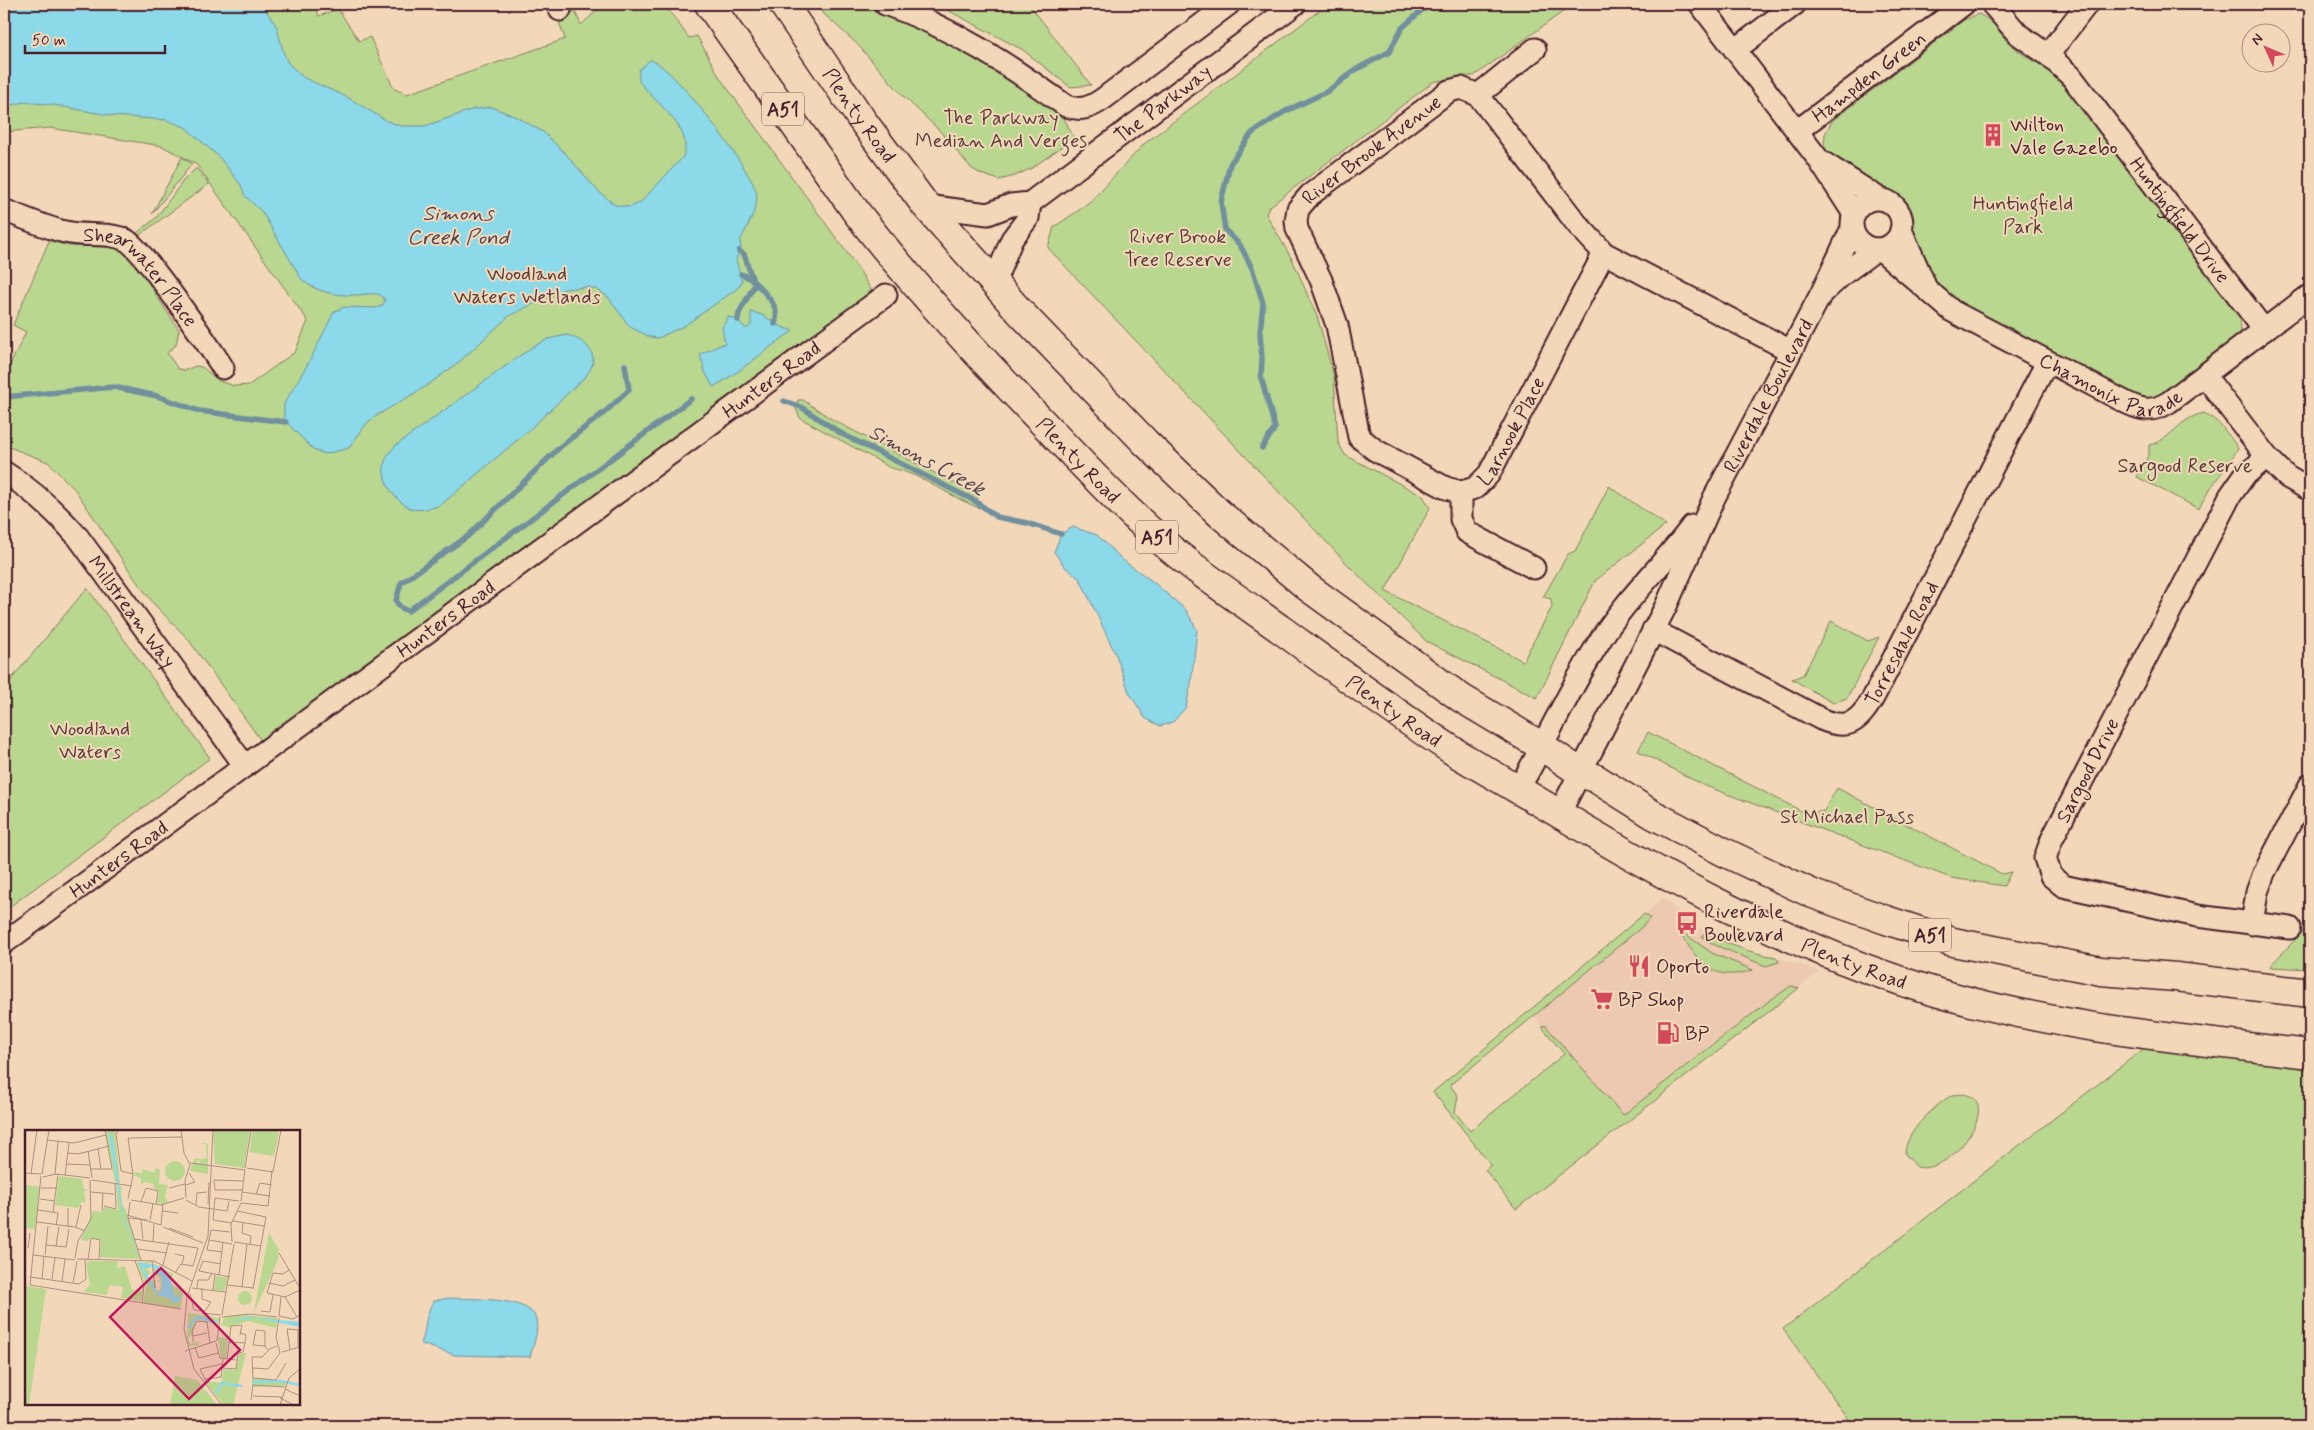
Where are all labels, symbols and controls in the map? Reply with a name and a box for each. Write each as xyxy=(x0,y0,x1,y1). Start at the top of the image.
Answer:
scale bar xyxy=(25,22,165,54)
north arrow xyxy=(2242,22,2292,72)
street label: Hampden Green xyxy=(1807,26,1932,130)
text: N xyxy=(2248,30,2267,49)
text: 50 m xyxy=(32,31,66,51)
street label: The Parkway xyxy=(1109,59,1218,150)
street label: Plenty Road xyxy=(816,63,901,169)
street label: River Brook Avenue xyxy=(1296,89,1447,211)
road number: A51 xyxy=(762,92,804,126)
park label: The Parkway Median And Verges xyxy=(915,105,1087,157)
place label: Wilton Vale Gazebo xyxy=(2010,112,2118,162)
building icon: Wilton Vale Gazebo xyxy=(1980,122,2006,148)
street label: Huntingfield Drive xyxy=(2122,152,2236,289)
park label: Huntingfield Park xyxy=(1973,191,2073,241)
water label: Simons Creek Pond xyxy=(407,200,511,252)
street label: Shearwater Place xyxy=(83,222,203,333)
park label: River Brook Tree Reserve xyxy=(1124,224,1232,274)
park label: Woodland Waters Wetlands xyxy=(453,261,601,311)
street label: Riverdale Boulevard xyxy=(1718,314,1821,478)
street label: Hunters Road xyxy=(717,335,827,426)
street label: Chamonix Parade xyxy=(2034,347,2189,424)
street label: Larnook Place xyxy=(1472,372,1552,493)
street label: Plenty Road xyxy=(1030,412,1126,510)
water label: Simons Creek xyxy=(864,419,991,504)
park label: Sargood Reserve xyxy=(2117,453,2253,481)
road number: A51 xyxy=(1136,520,1178,554)
street label: Millstream Way xyxy=(81,551,181,674)
street label: Hunters Road xyxy=(392,574,501,665)
street label: Torresdale Road xyxy=(1859,577,1946,712)
street label: Plenty Road xyxy=(1340,669,1446,755)
street label: Sargood Drive xyxy=(2050,713,2127,828)
park label: Woodland Waters xyxy=(50,716,130,766)
park label: St Michael Pass xyxy=(1780,804,1914,831)
street label: Hunters Road xyxy=(65,815,174,905)
place label: Riverdale Boulevard xyxy=(1704,899,1784,949)
bus stop icon: Riverdale Boulevard xyxy=(1674,910,1700,936)
road number: A51 xyxy=(1909,918,1951,952)
street label: Plenty Road xyxy=(1797,932,1910,997)
restaurant icon: Oporto xyxy=(1626,953,1652,979)
place label: Oporto xyxy=(1656,954,1709,981)
supermarket icon: BP Shop xyxy=(1589,986,1615,1012)
place label: BP Shop xyxy=(1618,987,1684,1014)
fuel station icon: BP xyxy=(1655,1020,1681,1046)
place label: BP xyxy=(1685,1021,1710,1048)
inset map xyxy=(25,1130,300,1405)

